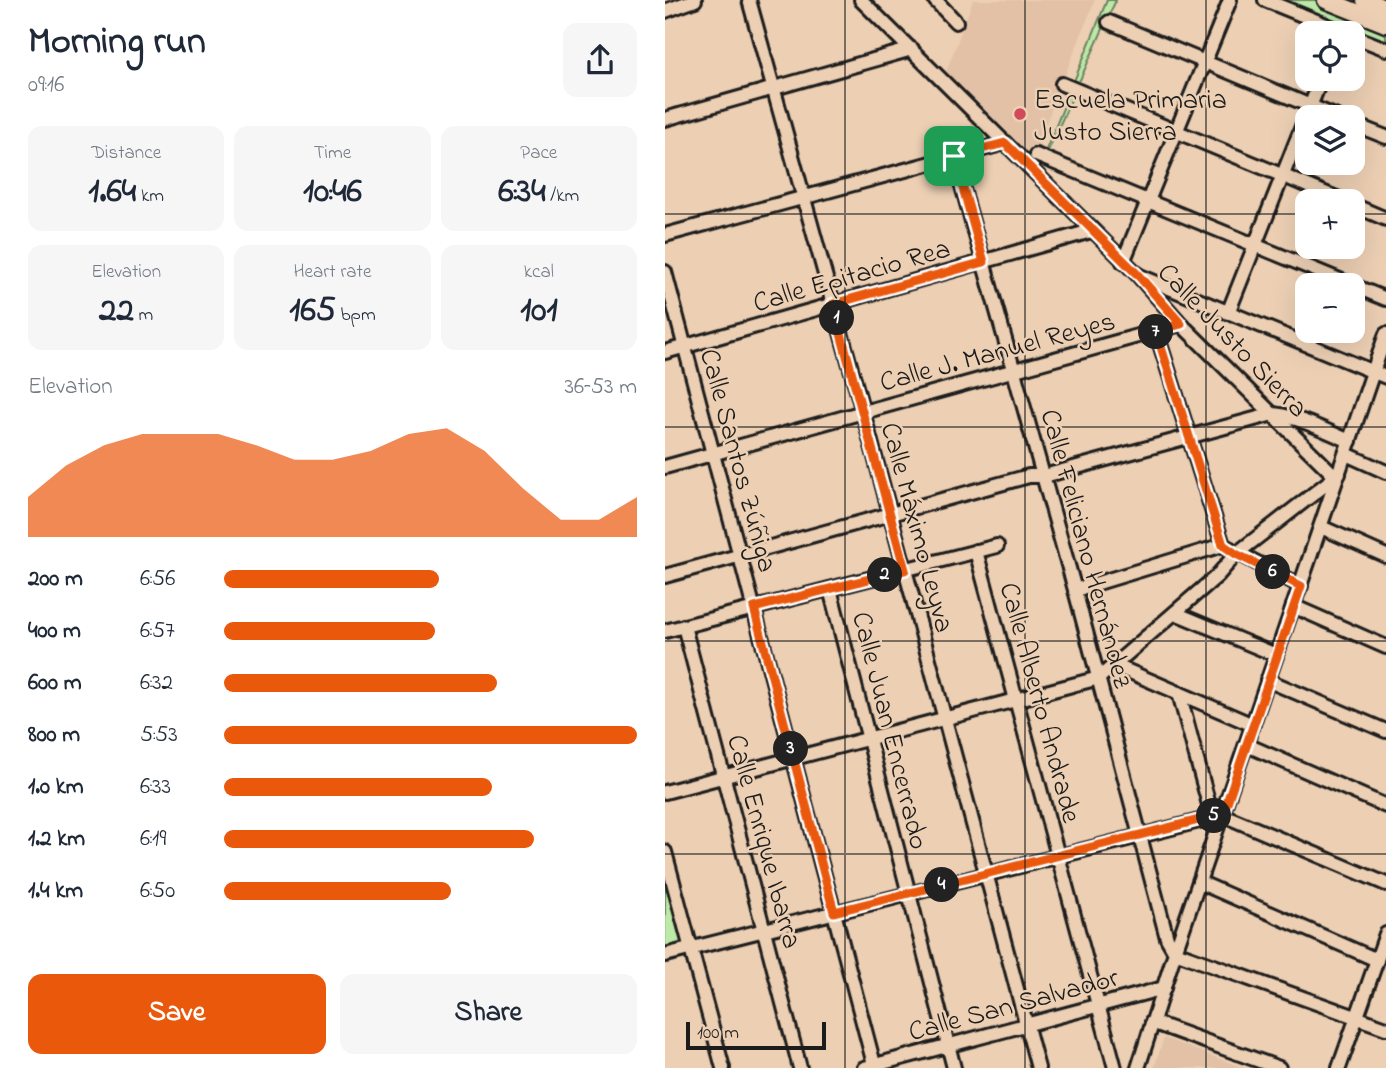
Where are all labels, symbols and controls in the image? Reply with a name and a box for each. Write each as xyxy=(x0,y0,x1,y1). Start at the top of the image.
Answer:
text: Morning run xyxy=(28,15,206,71)
map controls xyxy=(1295,21,1365,343)
button: locate xyxy=(1295,21,1365,91)
button: share xyxy=(563,23,637,97)
text: 09:16 xyxy=(28,69,64,102)
place label: Escuela Primaria Justo Sierra xyxy=(1034,81,1227,154)
button: layers xyxy=(1295,105,1365,175)
marker: Escuela Primaria Justo Sierra xyxy=(1012,106,1028,122)
pin xyxy=(924,126,984,186)
icon: arrive xyxy=(935,137,973,175)
text: Distance xyxy=(91,140,161,167)
text: Time xyxy=(314,140,351,167)
text: Pace xyxy=(520,140,557,167)
text: 1.64 xyxy=(88,167,136,218)
text: 10:46 xyxy=(303,167,362,218)
text: 6:34 xyxy=(498,167,546,218)
text: km xyxy=(136,183,164,210)
text: /km xyxy=(546,183,579,210)
button: + xyxy=(1295,189,1365,259)
street label: Calle Epitacio Rea xyxy=(749,230,955,325)
street label: Calle Justo Sierra xyxy=(1146,254,1316,428)
text: Elevation xyxy=(91,259,161,286)
text: Heart rate xyxy=(294,259,371,286)
text: kcal xyxy=(524,259,554,286)
button: − xyxy=(1295,273,1365,343)
text: 22 xyxy=(99,286,134,337)
text: 165 xyxy=(289,286,336,337)
text: 101 xyxy=(520,286,558,337)
pin: 1 xyxy=(819,300,855,336)
text: m xyxy=(134,302,153,329)
text: bpm xyxy=(336,302,376,329)
street label: Calle J. Manuel Reyes xyxy=(876,302,1120,405)
text: 1 xyxy=(833,304,840,331)
pin: 7 xyxy=(1139,314,1173,350)
text: 7 xyxy=(1152,318,1159,345)
street label: Calle Santos Zúñiga xyxy=(687,345,786,577)
text: Elevation xyxy=(28,371,113,404)
text: 36–53 m xyxy=(565,371,637,404)
street label: Calle Feliciano Hernández xyxy=(1028,405,1142,693)
street label: Calle Máximo Leyva xyxy=(868,418,963,637)
pin: 6 xyxy=(1255,554,1291,590)
pin: 2 xyxy=(867,558,903,592)
text: 6 xyxy=(1268,558,1277,585)
text: 2 xyxy=(880,561,889,588)
text: 200 m xyxy=(28,563,83,596)
text: 6:56 xyxy=(140,563,175,596)
street label: Calle Alberto Andrade xyxy=(987,578,1091,828)
street label: Calle Juan Encerrado xyxy=(839,608,938,854)
text: 400 m xyxy=(28,615,81,648)
text: 6:57 xyxy=(140,615,175,648)
text: 600 m xyxy=(28,667,82,700)
text: 6:32 xyxy=(140,667,173,700)
text: 800 m xyxy=(28,719,80,752)
text: 5:53 xyxy=(140,719,178,752)
street label: Calle Enrique Ibarra xyxy=(714,730,811,953)
pin: 3 xyxy=(773,732,809,766)
text: 3 xyxy=(787,735,794,762)
text: 1.0 km xyxy=(28,771,84,804)
text: 6:33 xyxy=(140,771,171,804)
pin: 5 xyxy=(1197,798,1231,834)
text: 5 xyxy=(1208,802,1219,829)
text: 1.2 km xyxy=(28,823,85,856)
text: 6:19 xyxy=(140,823,166,856)
pin: 4 xyxy=(925,868,959,903)
text: 4 xyxy=(938,871,945,898)
text: 1.4 km xyxy=(28,875,83,908)
text: 6:50 xyxy=(140,875,175,908)
street label: Calle San Salvador xyxy=(904,959,1124,1054)
button: Save xyxy=(28,974,326,1054)
button: Share xyxy=(340,974,637,1054)
scale bar xyxy=(686,1019,826,1051)
text: 100 m xyxy=(697,1020,739,1047)

